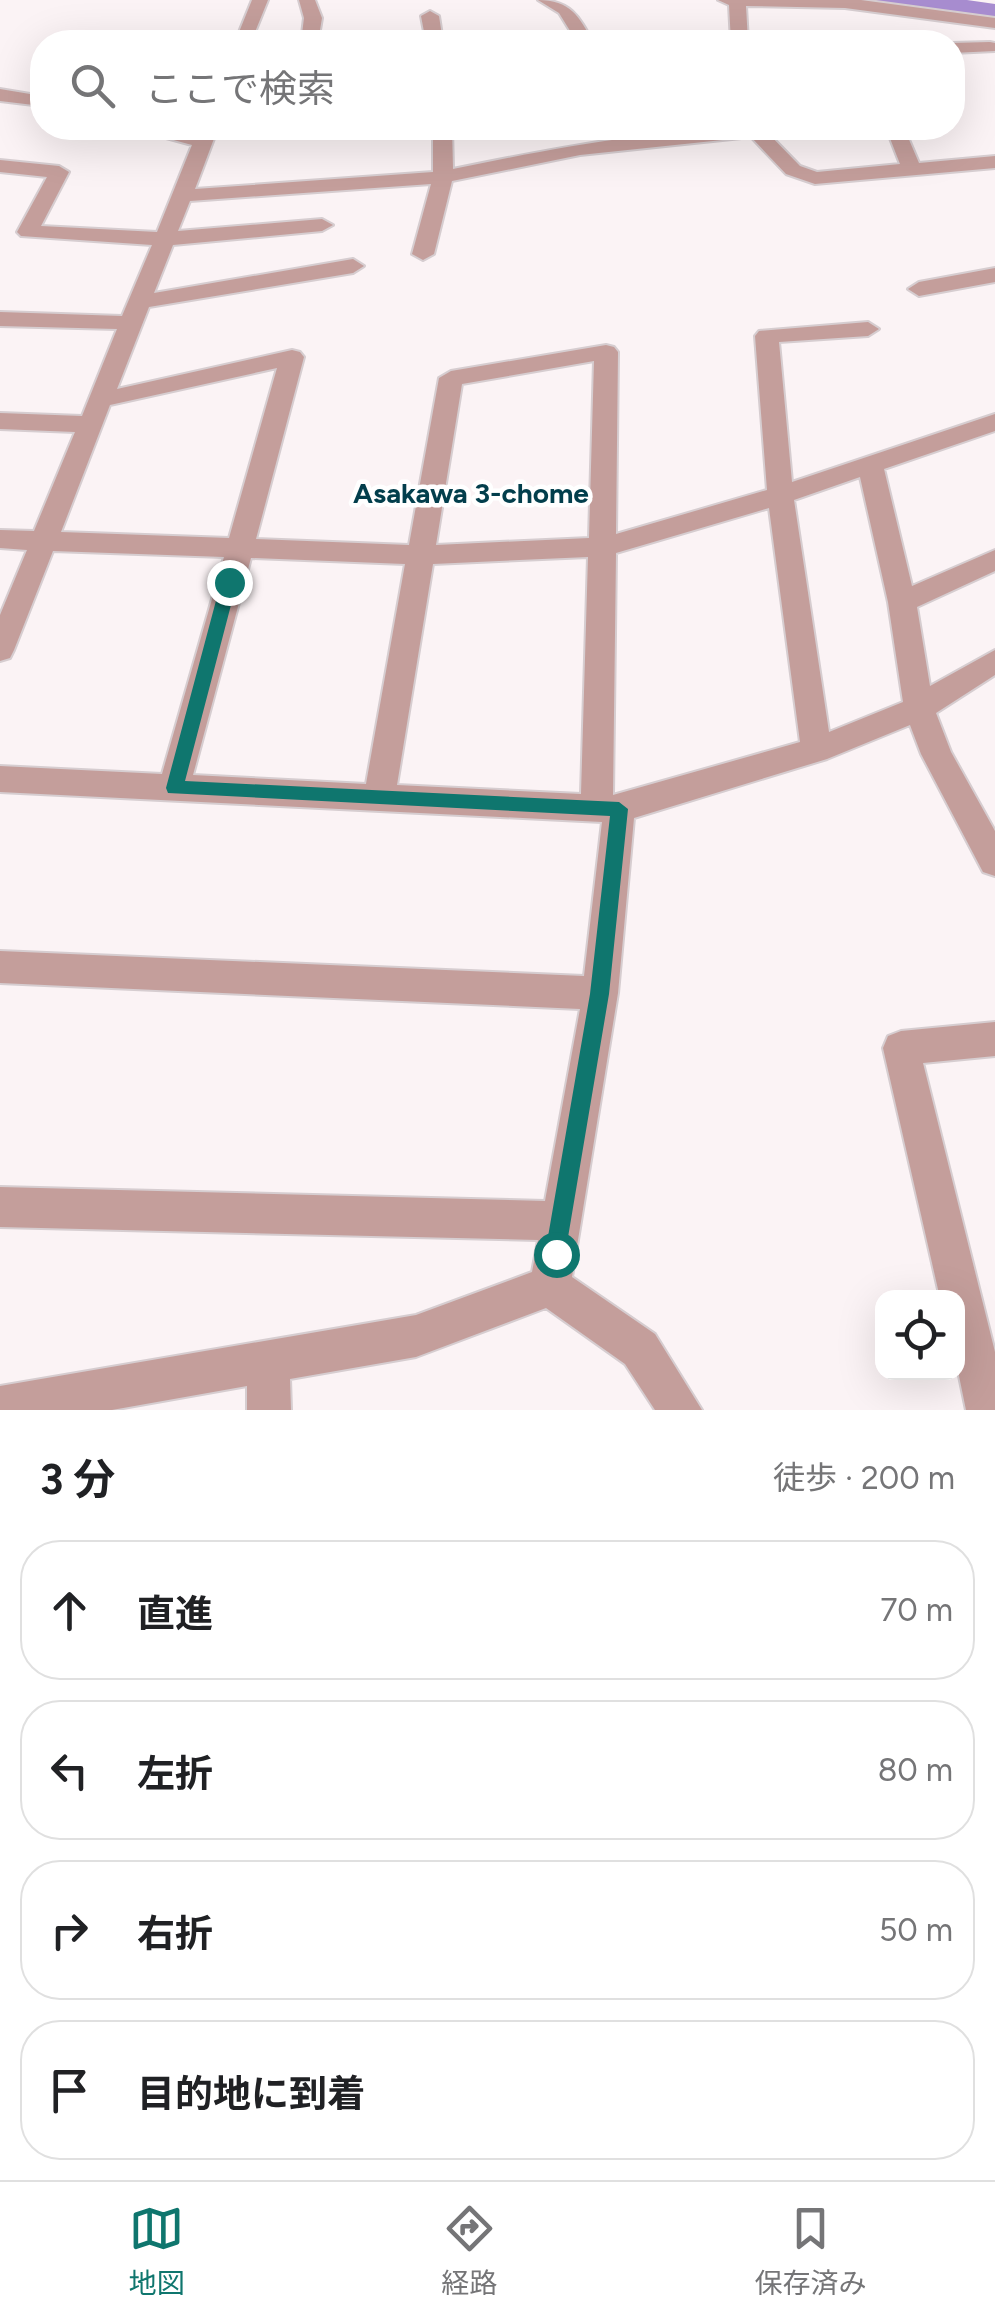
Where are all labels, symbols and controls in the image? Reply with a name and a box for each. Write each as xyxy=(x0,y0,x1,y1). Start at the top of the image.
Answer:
search box xyxy=(30,30,965,140)
icon: search xyxy=(65,58,120,113)
text: ここで検索 xyxy=(145,66,335,112)
district label: Asakawa 3-chome xyxy=(353,476,589,510)
route end xyxy=(207,560,253,606)
route start xyxy=(534,1232,580,1278)
map controls xyxy=(875,1290,965,1380)
button: locate xyxy=(875,1290,965,1380)
text: 3 分 xyxy=(40,1454,115,1505)
text: 徒歩 · 200 m xyxy=(773,1459,955,1497)
icon: ahead xyxy=(42,1583,97,1638)
text: 直進 xyxy=(137,1591,213,1637)
text: 70 m xyxy=(880,1591,953,1629)
icon: left xyxy=(42,1743,97,1798)
text: 左折 xyxy=(137,1751,213,1797)
text: 80 m xyxy=(878,1751,953,1789)
icon: right xyxy=(42,1903,97,1958)
text: 右折 xyxy=(137,1911,213,1957)
text: 50 m xyxy=(879,1911,953,1949)
icon: arrive xyxy=(42,2063,97,2118)
text: 目的地に到着 xyxy=(137,2071,365,2117)
tab: 地図 xyxy=(128,2201,185,2301)
tab: 経路 xyxy=(441,2201,498,2301)
tab: 保存済み xyxy=(754,2201,867,2301)

